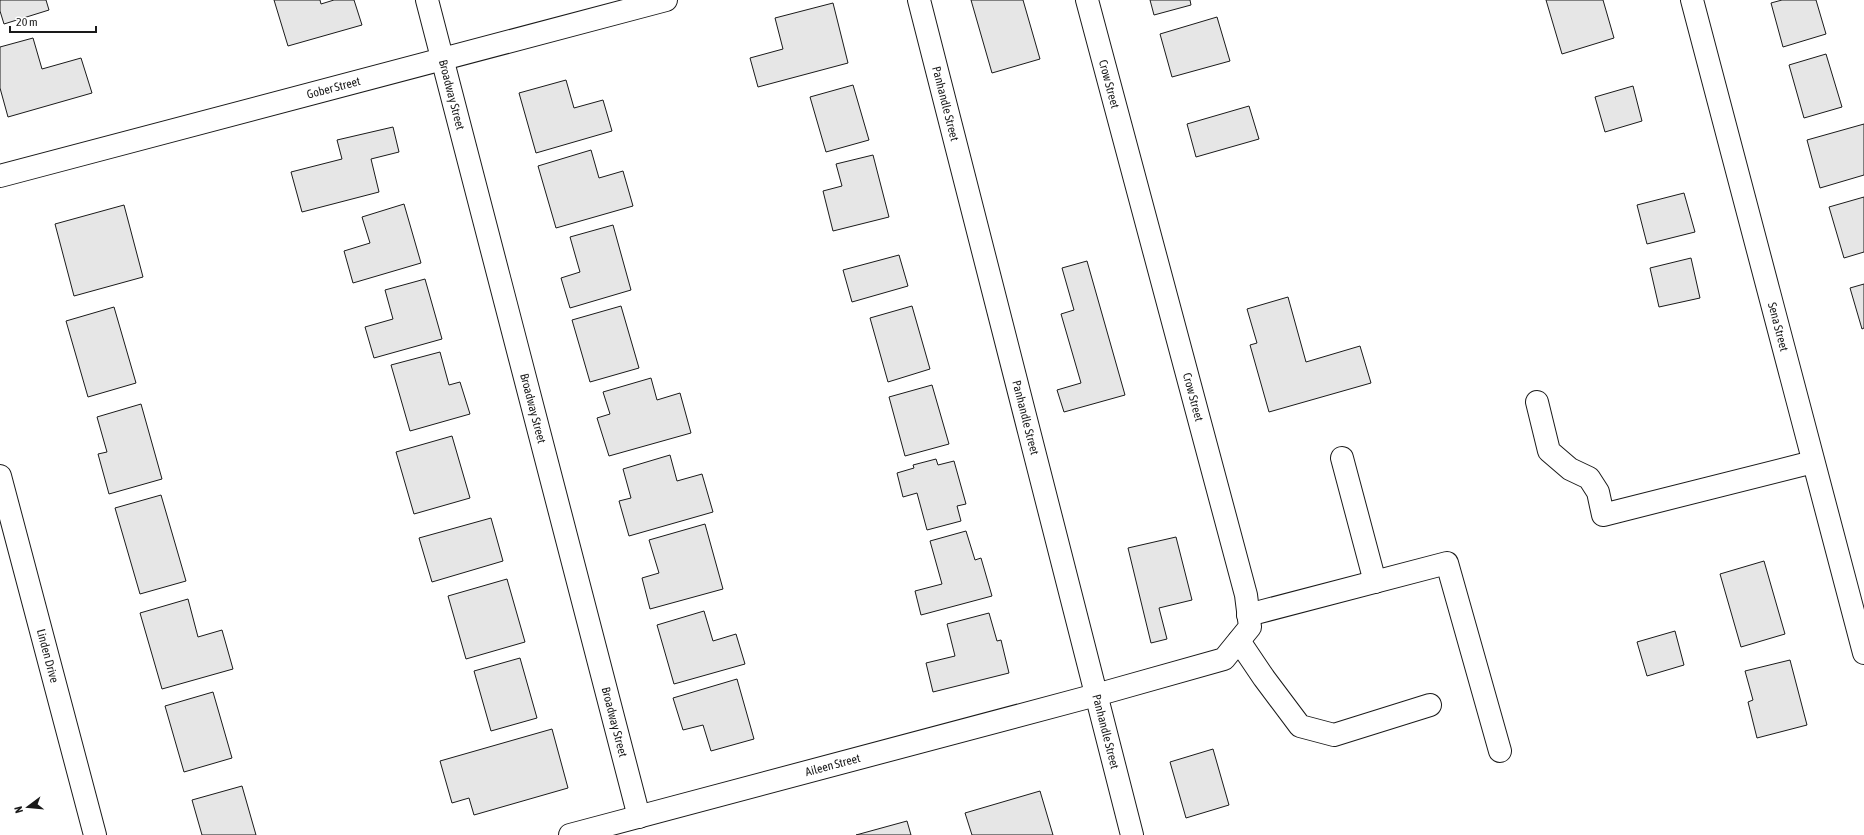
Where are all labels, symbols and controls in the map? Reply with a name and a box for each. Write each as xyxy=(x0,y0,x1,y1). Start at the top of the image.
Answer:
scale bar xyxy=(10,8,96,34)
text: 20 m xyxy=(16,15,38,29)
street label: Broadway Street xyxy=(436,58,468,132)
street label: Crow Street xyxy=(1096,58,1122,110)
street label: Panhandle Street xyxy=(929,65,962,143)
street label: Gober Street xyxy=(305,74,362,102)
street label: Sena Street xyxy=(1765,301,1791,353)
street label: Crow Street xyxy=(1180,371,1206,423)
street label: Broadway Street xyxy=(517,372,549,445)
street label: Panhandle Street xyxy=(1009,379,1042,457)
street label: Linden Drive xyxy=(34,627,61,684)
street label: Broadway Street xyxy=(599,686,630,759)
street label: Panhandle Street xyxy=(1089,693,1122,771)
street label: Aileen Street xyxy=(804,751,862,779)
north arrow xyxy=(8,787,48,827)
text: N xyxy=(12,805,25,815)

